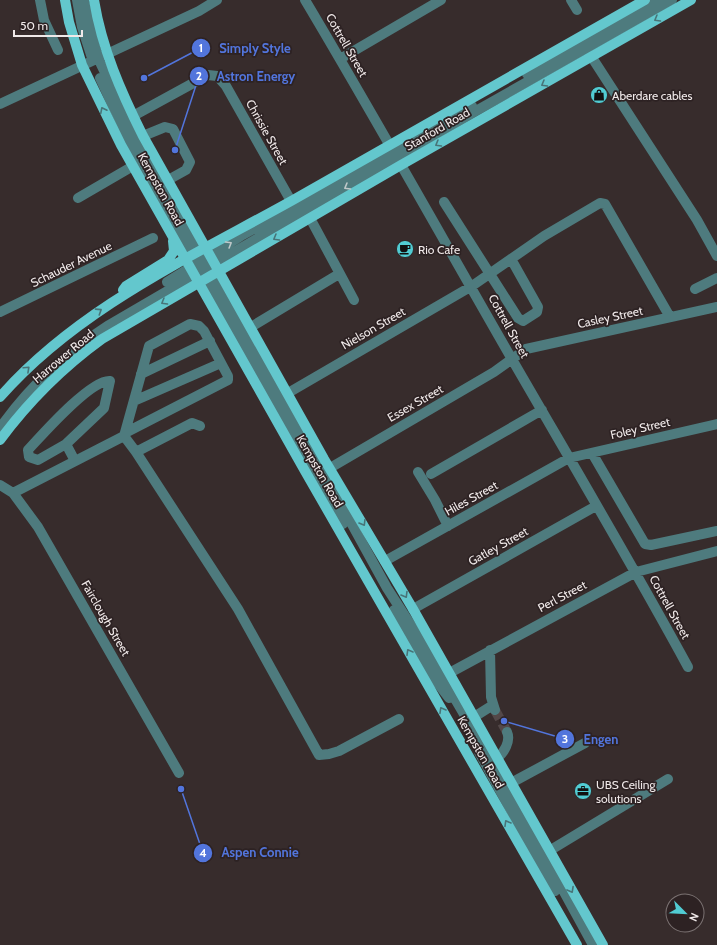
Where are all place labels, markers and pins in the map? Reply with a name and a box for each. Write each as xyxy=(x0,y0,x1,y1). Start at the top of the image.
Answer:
callout: Simply Style xyxy=(191,36,298,61)
callout: Astron Energy xyxy=(189,63,303,88)
shop icon: Aberdare cables xyxy=(589,85,609,105)
place label: Aberdare cables xyxy=(612,88,693,103)
cafe icon: Rio Cafe xyxy=(395,239,415,259)
place label: Rio Cafe xyxy=(418,242,460,257)
callout: Engen xyxy=(555,727,626,752)
place label: UBS Ceiling solutions xyxy=(596,777,656,806)
office icon: UBS Ceiling solutions xyxy=(573,781,593,801)
callout: Aspen Connie xyxy=(193,840,306,865)

